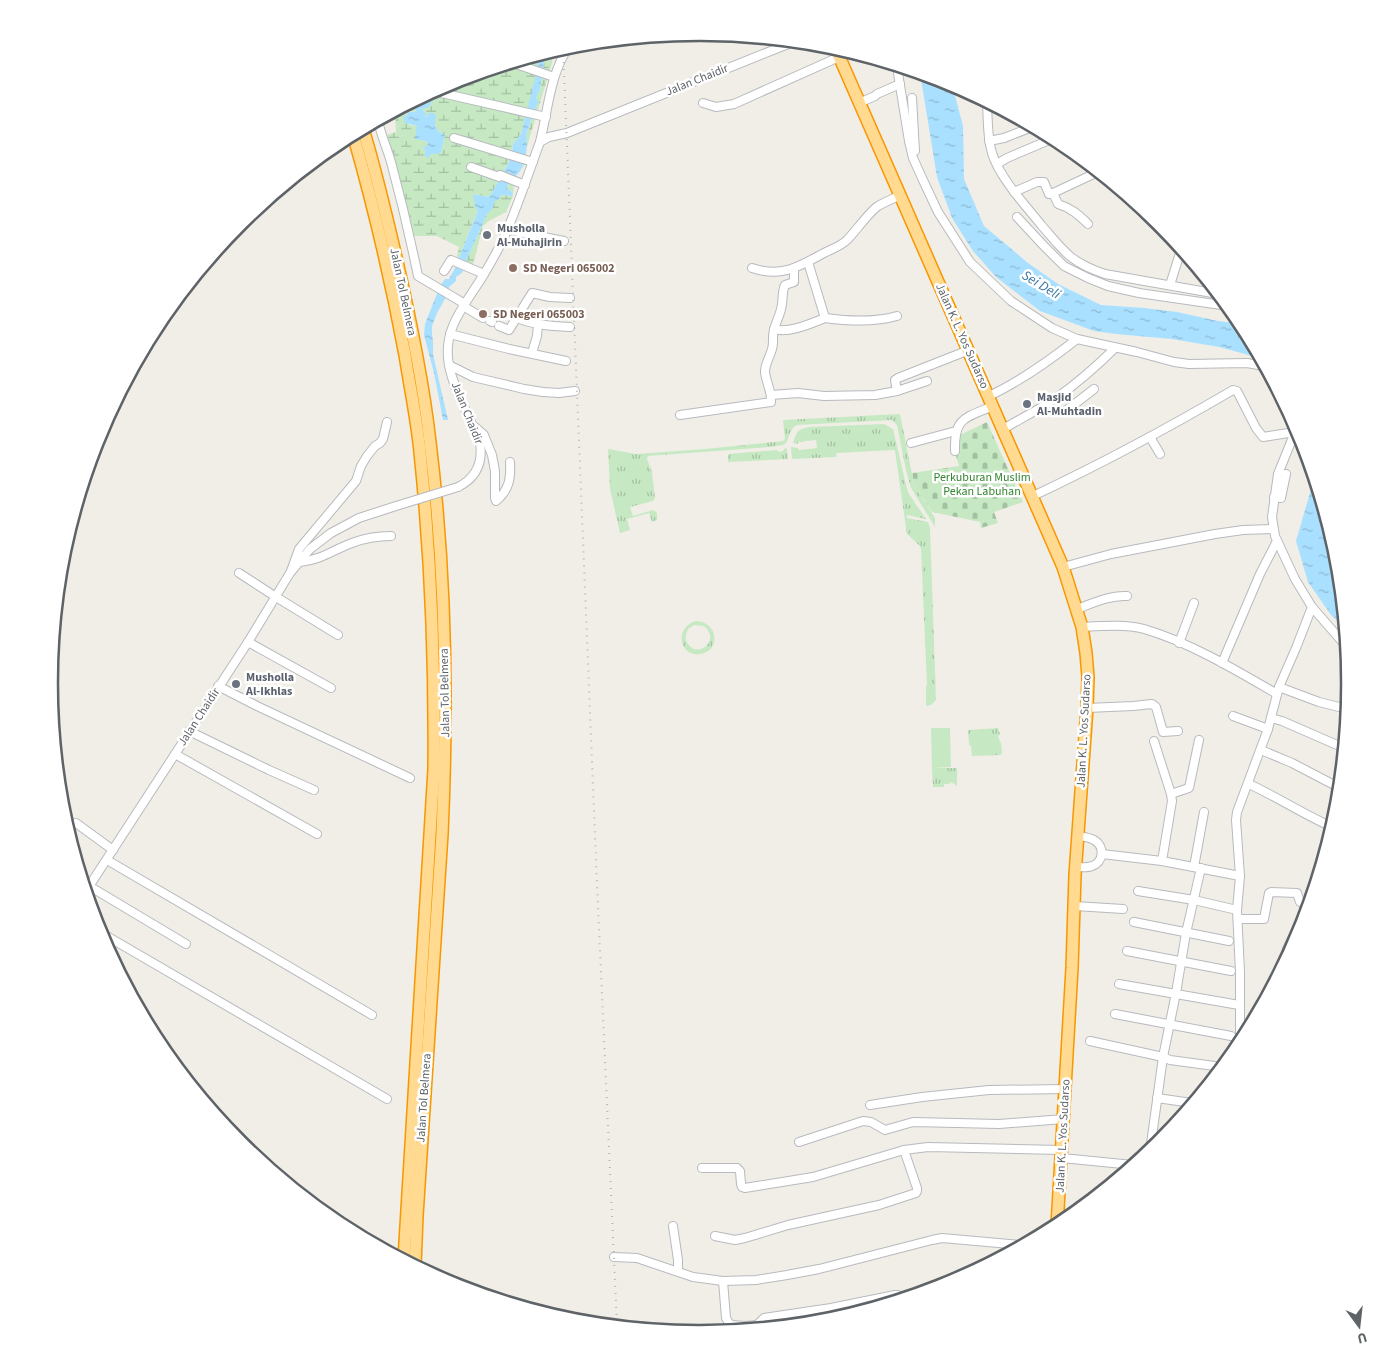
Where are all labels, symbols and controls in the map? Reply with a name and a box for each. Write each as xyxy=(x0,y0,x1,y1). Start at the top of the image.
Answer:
street label: Jalan Chaidir xyxy=(663,59,732,100)
place label: Musholla Al-Muhajirin xyxy=(496,220,562,251)
marker: Musholla Al-Muhajirin xyxy=(481,229,493,241)
street label: Jalan Tol Belmera xyxy=(385,247,421,337)
place label: SD Negeri 065002 xyxy=(523,260,615,277)
marker: SD Negeri 065002 xyxy=(507,262,519,274)
water label: Sei Deli xyxy=(1018,266,1065,305)
street label: Jalan K. L. Yos Sudarso xyxy=(931,281,993,391)
place label: SD Negeri 065003 xyxy=(493,306,585,323)
marker: SD Negeri 065003 xyxy=(477,308,489,320)
street label: Jalan Chaidir xyxy=(447,379,488,448)
place label: Masjid Al-Muhtadin xyxy=(1036,389,1102,420)
marker: Masjid Al-Muhtadin xyxy=(1021,398,1033,410)
park label: Perkuburan Muslim Pekan Labuhan xyxy=(933,469,1031,500)
street label: Jalan Tol Belmera xyxy=(436,648,454,738)
place label: Musholla Al-Ikhlas xyxy=(245,669,294,700)
street label: Jalan K. L. Yos Sudarso xyxy=(1073,674,1095,788)
marker: Musholla Al-Ikhlas xyxy=(230,678,242,690)
street label: Jalan Chaidir xyxy=(174,684,225,749)
street label: Jalan Tol Belmera xyxy=(412,1053,436,1143)
street label: Jalan K. L. Yos Sudarso xyxy=(1052,1079,1074,1193)
north arrow xyxy=(1334,1301,1384,1351)
text: U xyxy=(1355,1327,1369,1348)

